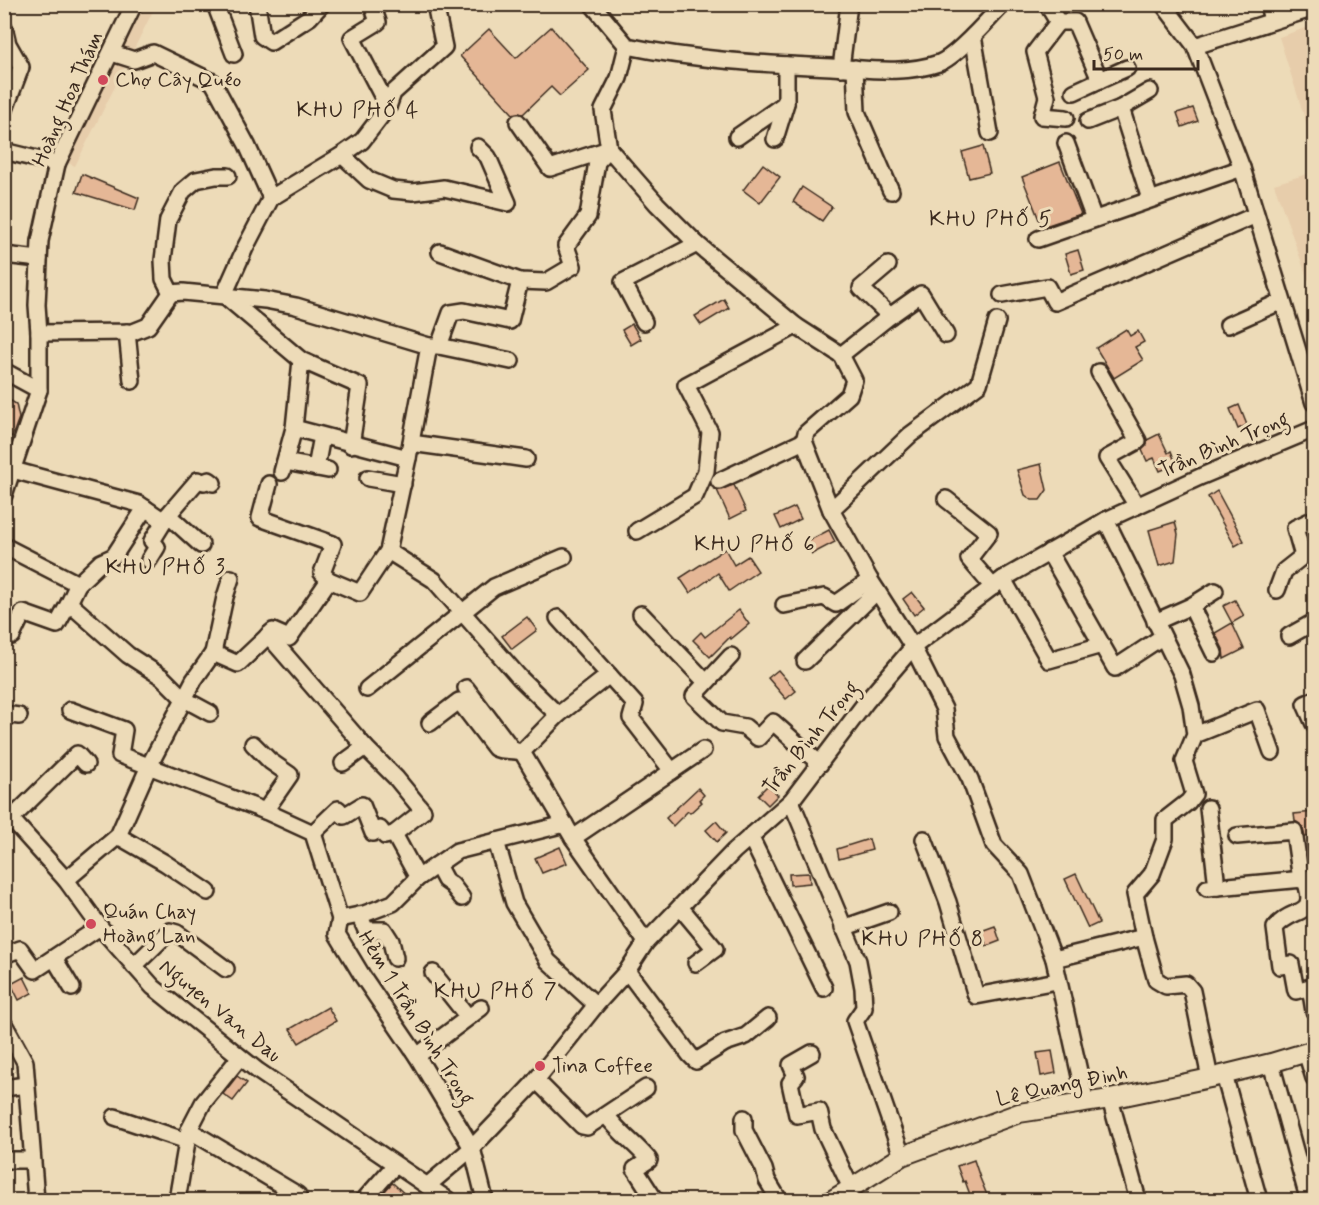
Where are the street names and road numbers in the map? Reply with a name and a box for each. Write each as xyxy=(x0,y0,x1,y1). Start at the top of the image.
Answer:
street label: Hoàng Hoa Thám xyxy=(26,27,112,172)
street label: Trần Bình Trọng xyxy=(1154,405,1294,487)
street label: Trần Bình Trọng xyxy=(756,675,867,802)
street label: Hẻm 1 Trần Bình Trọng xyxy=(349,925,481,1112)
street label: Nguyen Van Dau xyxy=(152,953,287,1071)
street label: Lê Quang Định xyxy=(994,1058,1130,1115)

